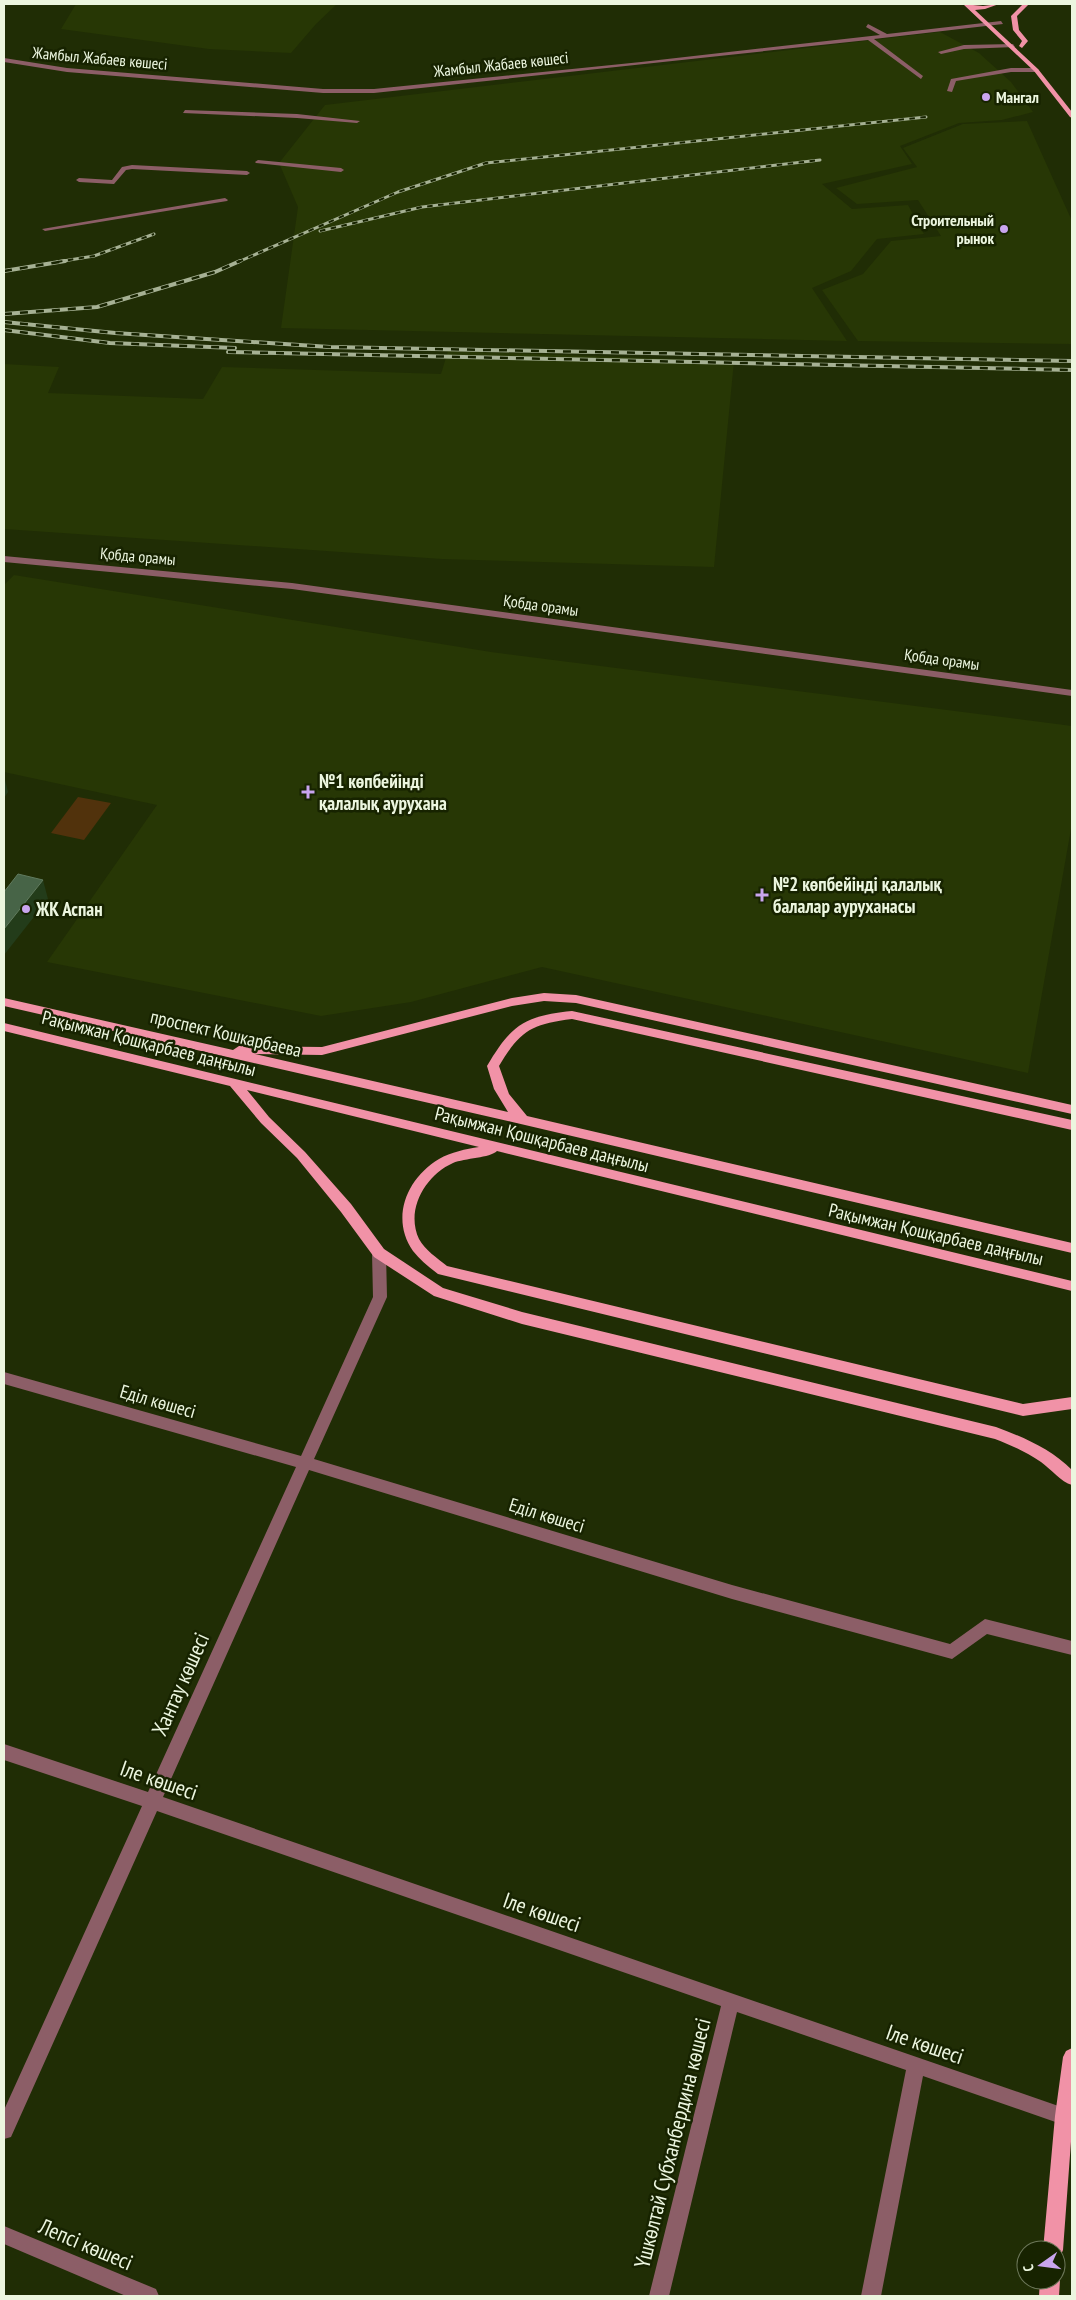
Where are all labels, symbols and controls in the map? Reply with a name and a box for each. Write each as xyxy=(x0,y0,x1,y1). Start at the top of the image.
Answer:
street label: Жамбыл Жабаев көшесі xyxy=(31,42,168,74)
street label: Жамбыл Жабаев көшесі xyxy=(432,47,569,81)
place label: Мангал xyxy=(996,87,1039,107)
marker: Мангал xyxy=(980,91,992,103)
place label: Строительный рынок xyxy=(911,210,994,248)
marker: Строительный рынок xyxy=(998,223,1010,235)
street label: Қобда орамы xyxy=(100,543,176,569)
street label: Қобда орамы xyxy=(502,590,580,620)
street label: Қобда орамы xyxy=(903,644,981,674)
place label: №1 көпбейінді қалалық аурухана xyxy=(319,769,447,815)
marker: №1 көпбейінді қалалық аурухана xyxy=(301,785,315,799)
place label: №2 көпбейінді қалалық балалар ауруханасы xyxy=(773,872,942,918)
marker: №2 көпбейінді қалалық балалар ауруханасы xyxy=(755,888,769,902)
place label: ЖК Аспан xyxy=(35,897,103,921)
marker: ЖК Аспан xyxy=(20,903,32,915)
street label: проспект Кошкарбаева xyxy=(148,1004,304,1062)
street label: Рақымжан Қошқарбаев даңғылы xyxy=(40,1005,258,1081)
street label: Рақымжан Қошқарбаев даңғылы xyxy=(433,1101,651,1177)
street label: Рақымжан Қошқарбаев даңғылы xyxy=(826,1198,1046,1270)
street label: Еділ көшесі xyxy=(117,1379,199,1423)
street label: Еділ көшесі xyxy=(506,1492,588,1538)
street label: Хантау көшесі xyxy=(145,1628,215,1740)
street label: Іле көшесі xyxy=(116,1754,202,1806)
street label: Іле көшесі xyxy=(499,1886,585,1938)
street label: Үшкөлтай Субханбердина көшесі xyxy=(627,2015,717,2271)
street label: Іле көшесі xyxy=(882,2018,968,2070)
street label: Лепсі көшесі xyxy=(34,2211,137,2276)
north arrow xyxy=(1016,2240,1066,2290)
text: С xyxy=(1019,2262,1038,2273)

